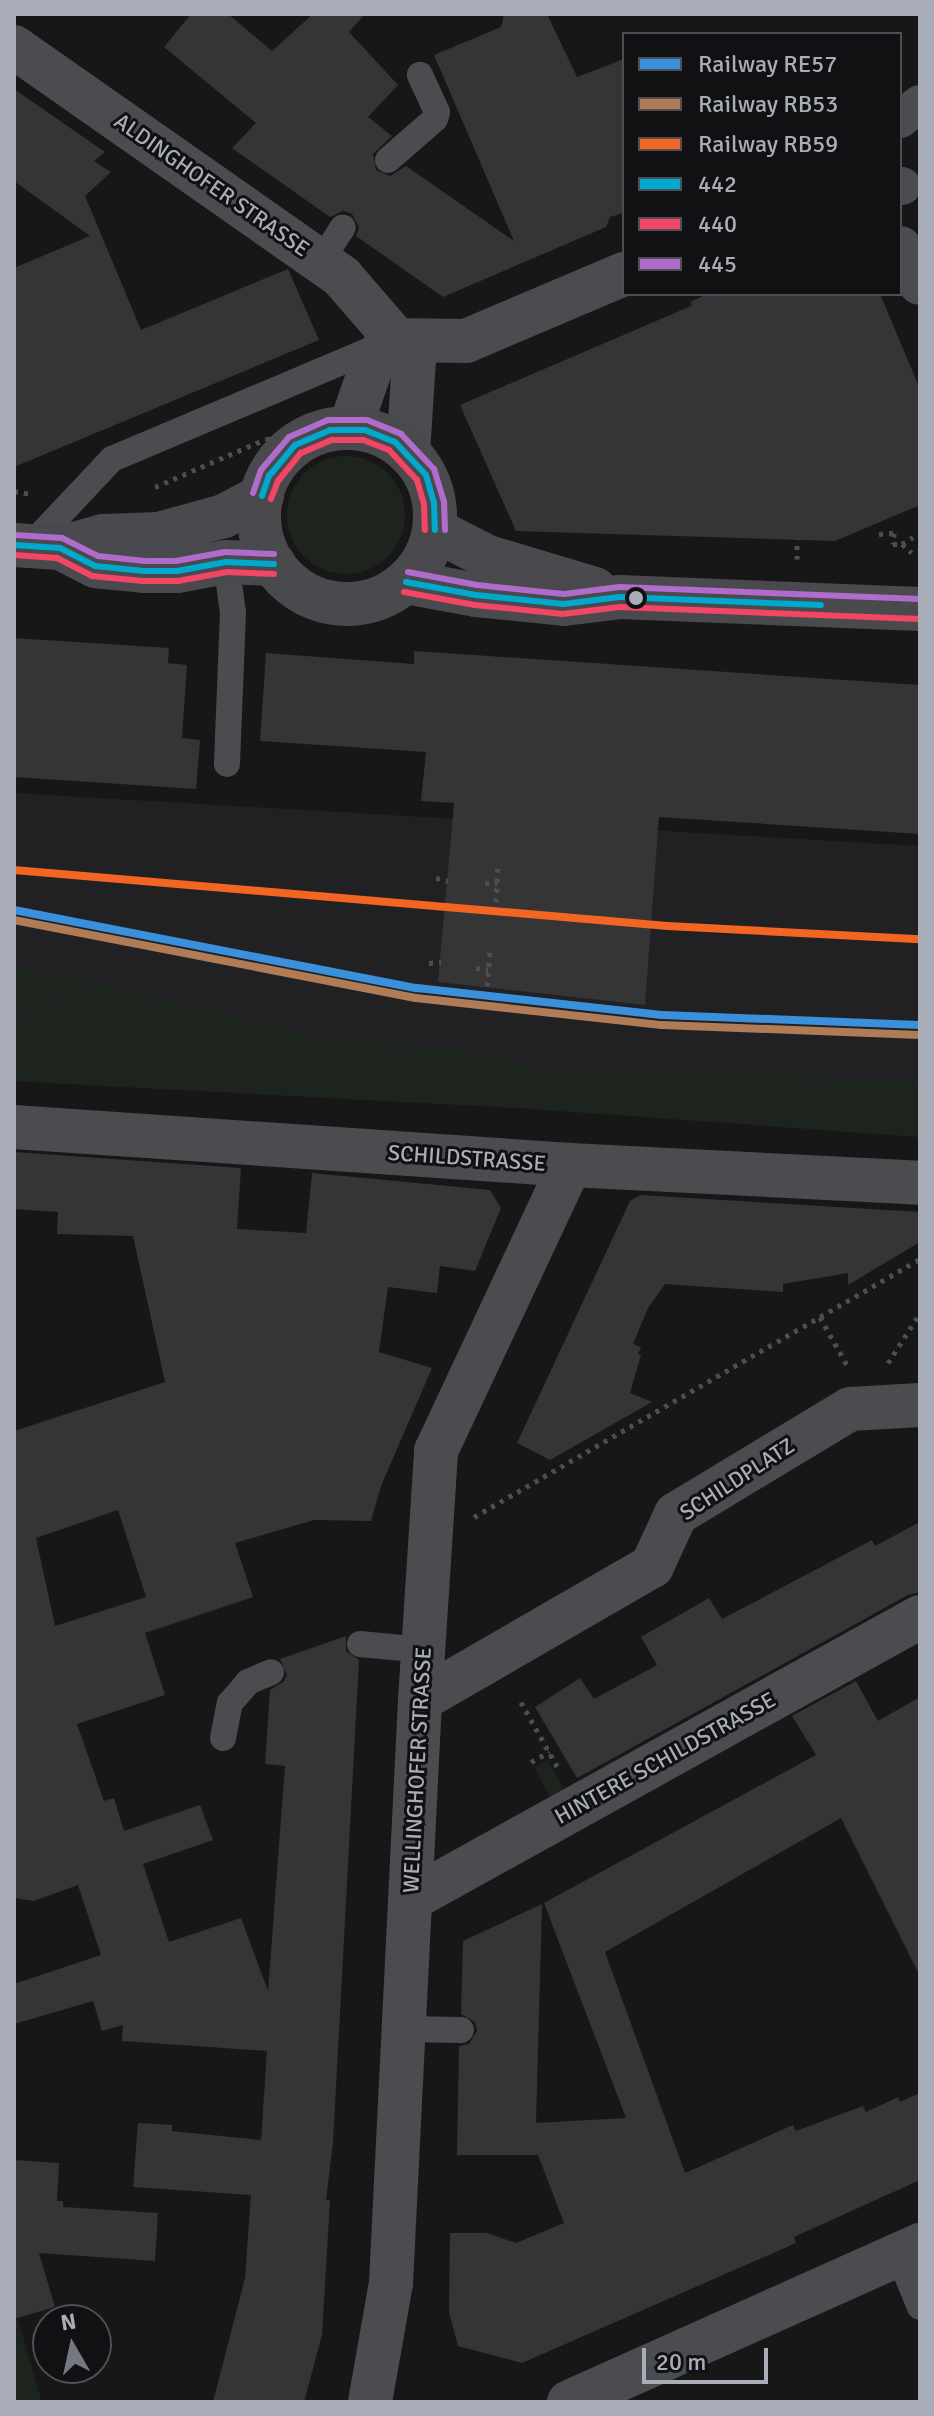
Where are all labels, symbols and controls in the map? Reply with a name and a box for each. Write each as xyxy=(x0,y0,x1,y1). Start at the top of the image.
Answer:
legend xyxy=(622,32,902,296)
text: Railway RE57 xyxy=(698,49,837,79)
text: Railway RB53 xyxy=(698,89,838,119)
street label: ALDINGHOFER STRASSE xyxy=(109,108,315,262)
text: Railway RB59 xyxy=(698,129,838,159)
text: 442 xyxy=(698,169,737,199)
text: 440 xyxy=(698,209,737,239)
text: 445 xyxy=(698,249,737,279)
unlabelled marker xyxy=(628,590,644,606)
street label: SCHILDSTRASSE xyxy=(387,1139,547,1177)
street label: SCHILDPLATZ xyxy=(675,1432,799,1526)
street label: WELLINGHOFER STRASSE xyxy=(397,1646,437,1894)
street label: HINTERE SCHILDSTRASSE xyxy=(550,1686,780,1830)
north arrow xyxy=(32,2304,112,2384)
text: N xyxy=(59,2307,78,2336)
scale bar xyxy=(646,2332,772,2382)
text: 20 m xyxy=(656,2347,706,2377)

